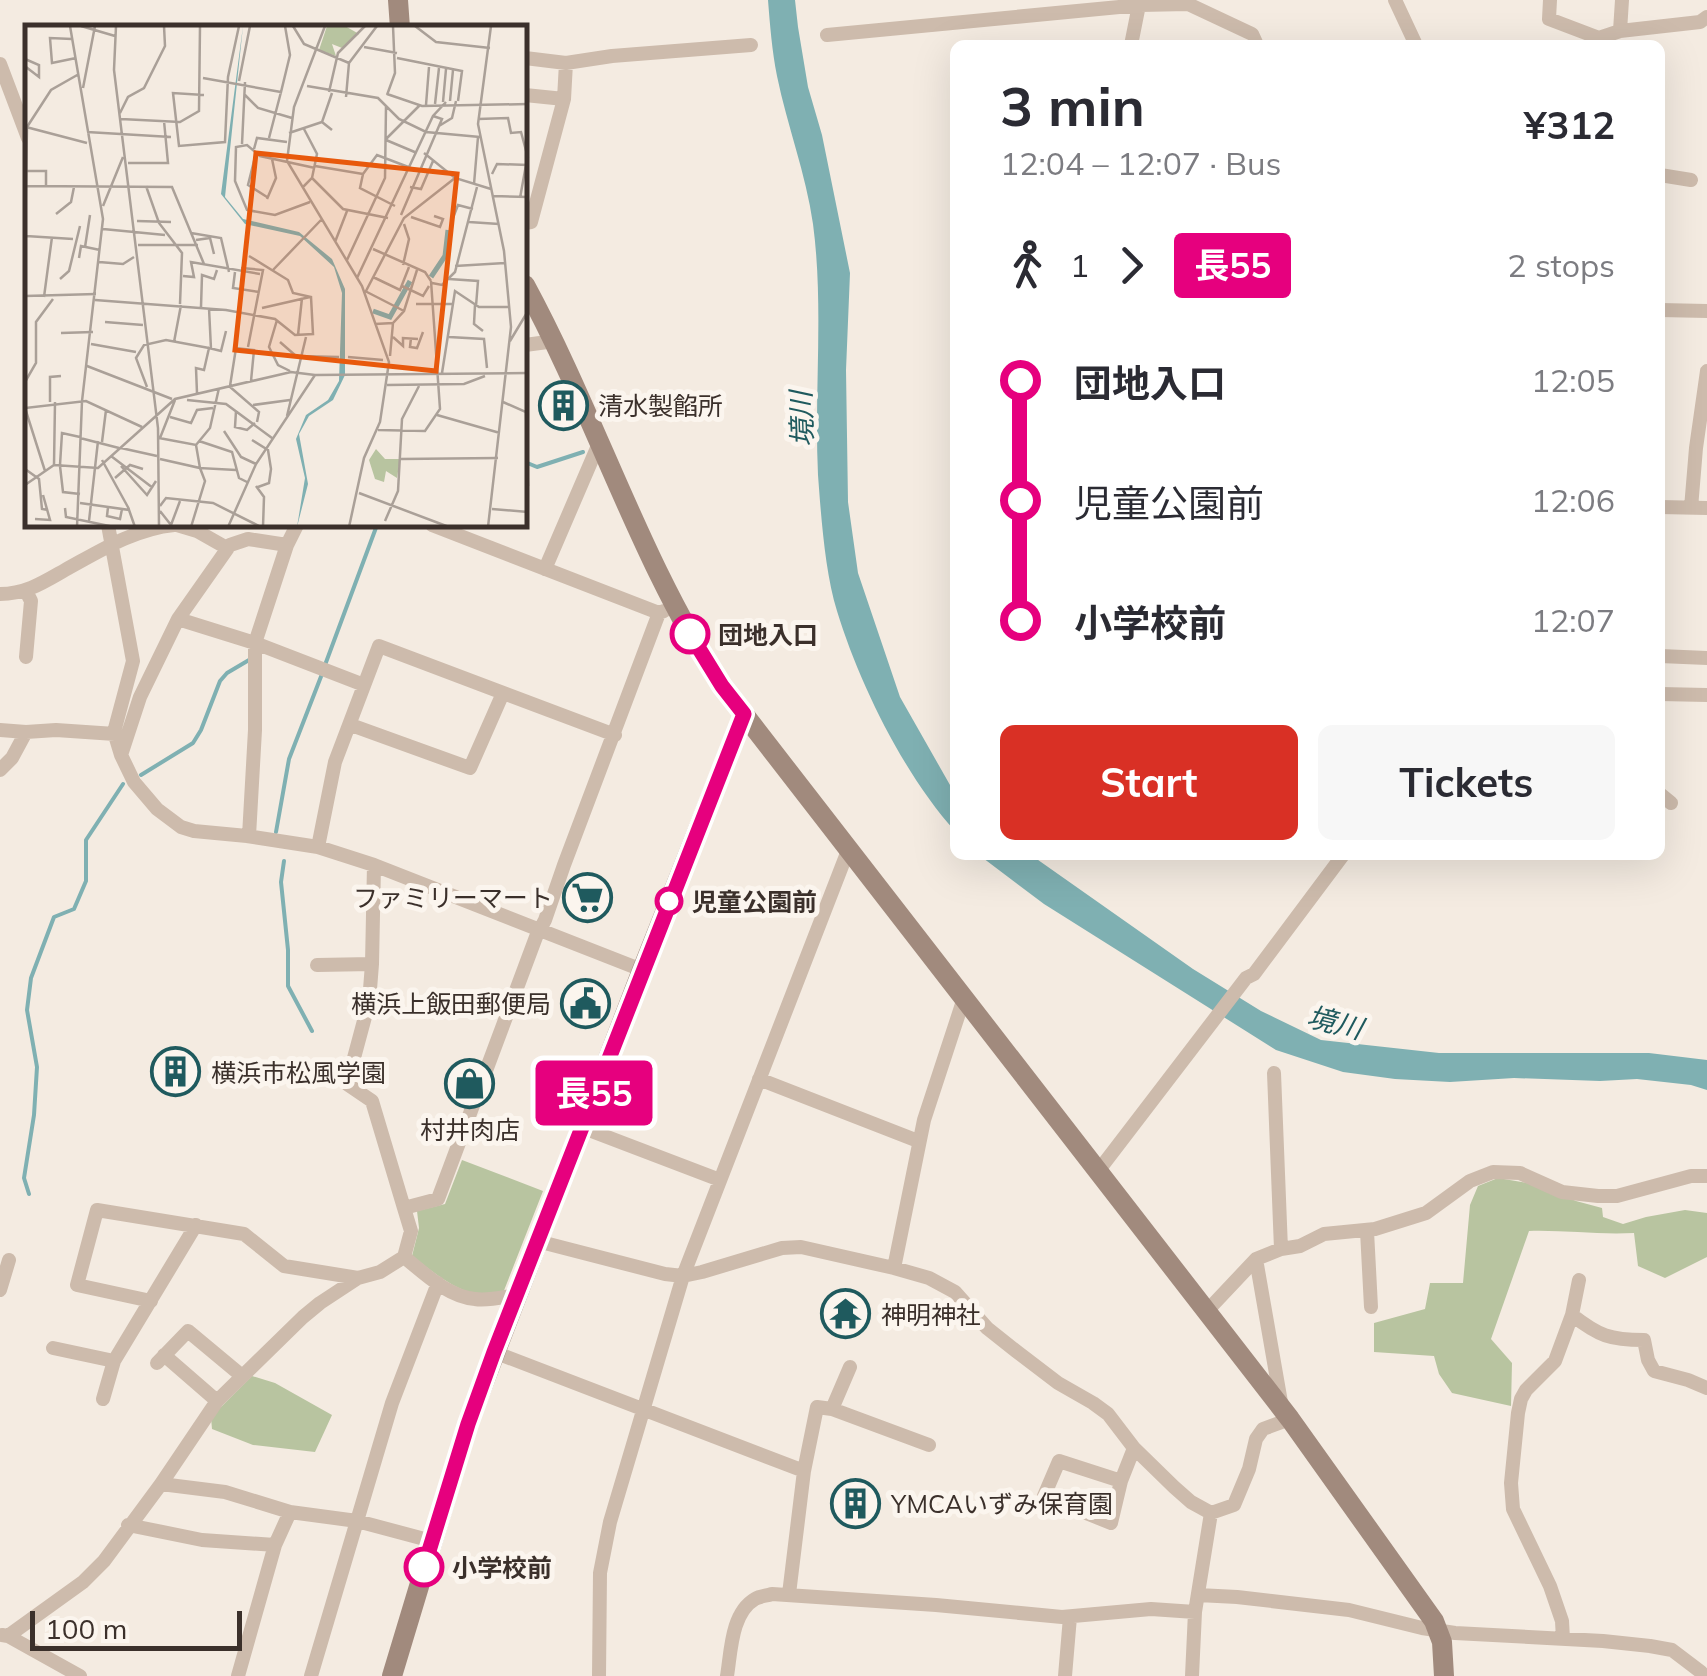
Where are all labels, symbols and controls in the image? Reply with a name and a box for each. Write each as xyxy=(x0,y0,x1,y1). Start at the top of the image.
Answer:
inset map xyxy=(25,25,528,528)
text: 3 min xyxy=(1000,71,1145,140)
text: ¥312 xyxy=(1524,101,1615,149)
text: 12:04 – 12:07 · Bus xyxy=(1000,143,1281,183)
icon: walk xyxy=(1000,238,1055,293)
icon: forward xyxy=(1104,238,1159,293)
text: 長55 xyxy=(1194,243,1271,287)
text: 1 xyxy=(1070,245,1089,285)
text: 2 stops xyxy=(1507,245,1615,285)
text: 団地入口 xyxy=(1074,359,1226,407)
text: 12:05 xyxy=(1531,360,1615,400)
building icon: 清水製餡所 xyxy=(537,379,589,431)
water label: 境川 xyxy=(782,387,819,448)
place label: 清水製餡所 xyxy=(598,390,723,421)
text: 児童公園前 xyxy=(1074,479,1264,527)
text: 12:06 xyxy=(1531,480,1615,520)
text: 小学校前 xyxy=(1074,599,1226,647)
text: 12:07 xyxy=(1531,600,1615,640)
marker: 団地入口 xyxy=(671,615,709,653)
place label: 団地入口 xyxy=(718,619,818,650)
button: Start xyxy=(1000,725,1298,840)
button: Tickets xyxy=(1318,725,1615,840)
supermarket icon: ファミリーマート xyxy=(562,871,614,923)
place label: ファミリーマート xyxy=(353,882,553,913)
place label: 児童公園前 xyxy=(692,886,817,917)
marker: 児童公園前 xyxy=(656,888,682,914)
public building icon: 横浜上飯田郵便局 xyxy=(560,977,612,1029)
place label: 横浜上飯田郵便局 xyxy=(351,988,551,1019)
water label: 境川 xyxy=(1304,998,1369,1046)
building icon: 横浜市松風学園 xyxy=(150,1046,202,1098)
place label: 横浜市松風学園 xyxy=(211,1057,386,1088)
shop icon: 村井肉店 xyxy=(444,1057,496,1109)
line badge: 長55 xyxy=(536,1060,652,1126)
text: 長55 xyxy=(555,1071,633,1115)
place label: 村井肉店 xyxy=(420,1114,520,1145)
temple icon: 神明神社 xyxy=(820,1288,872,1340)
place label: 神明神社 xyxy=(881,1299,981,1330)
building icon: YMCAいずみ保育園 xyxy=(830,1477,882,1529)
place label: YMCAいずみ保育園 xyxy=(890,1488,1113,1519)
marker: 小学校前 xyxy=(405,1548,443,1586)
place label: 小学校前 xyxy=(452,1552,552,1583)
scale bar xyxy=(30,1606,242,1650)
text: 100 m xyxy=(45,1611,127,1646)

